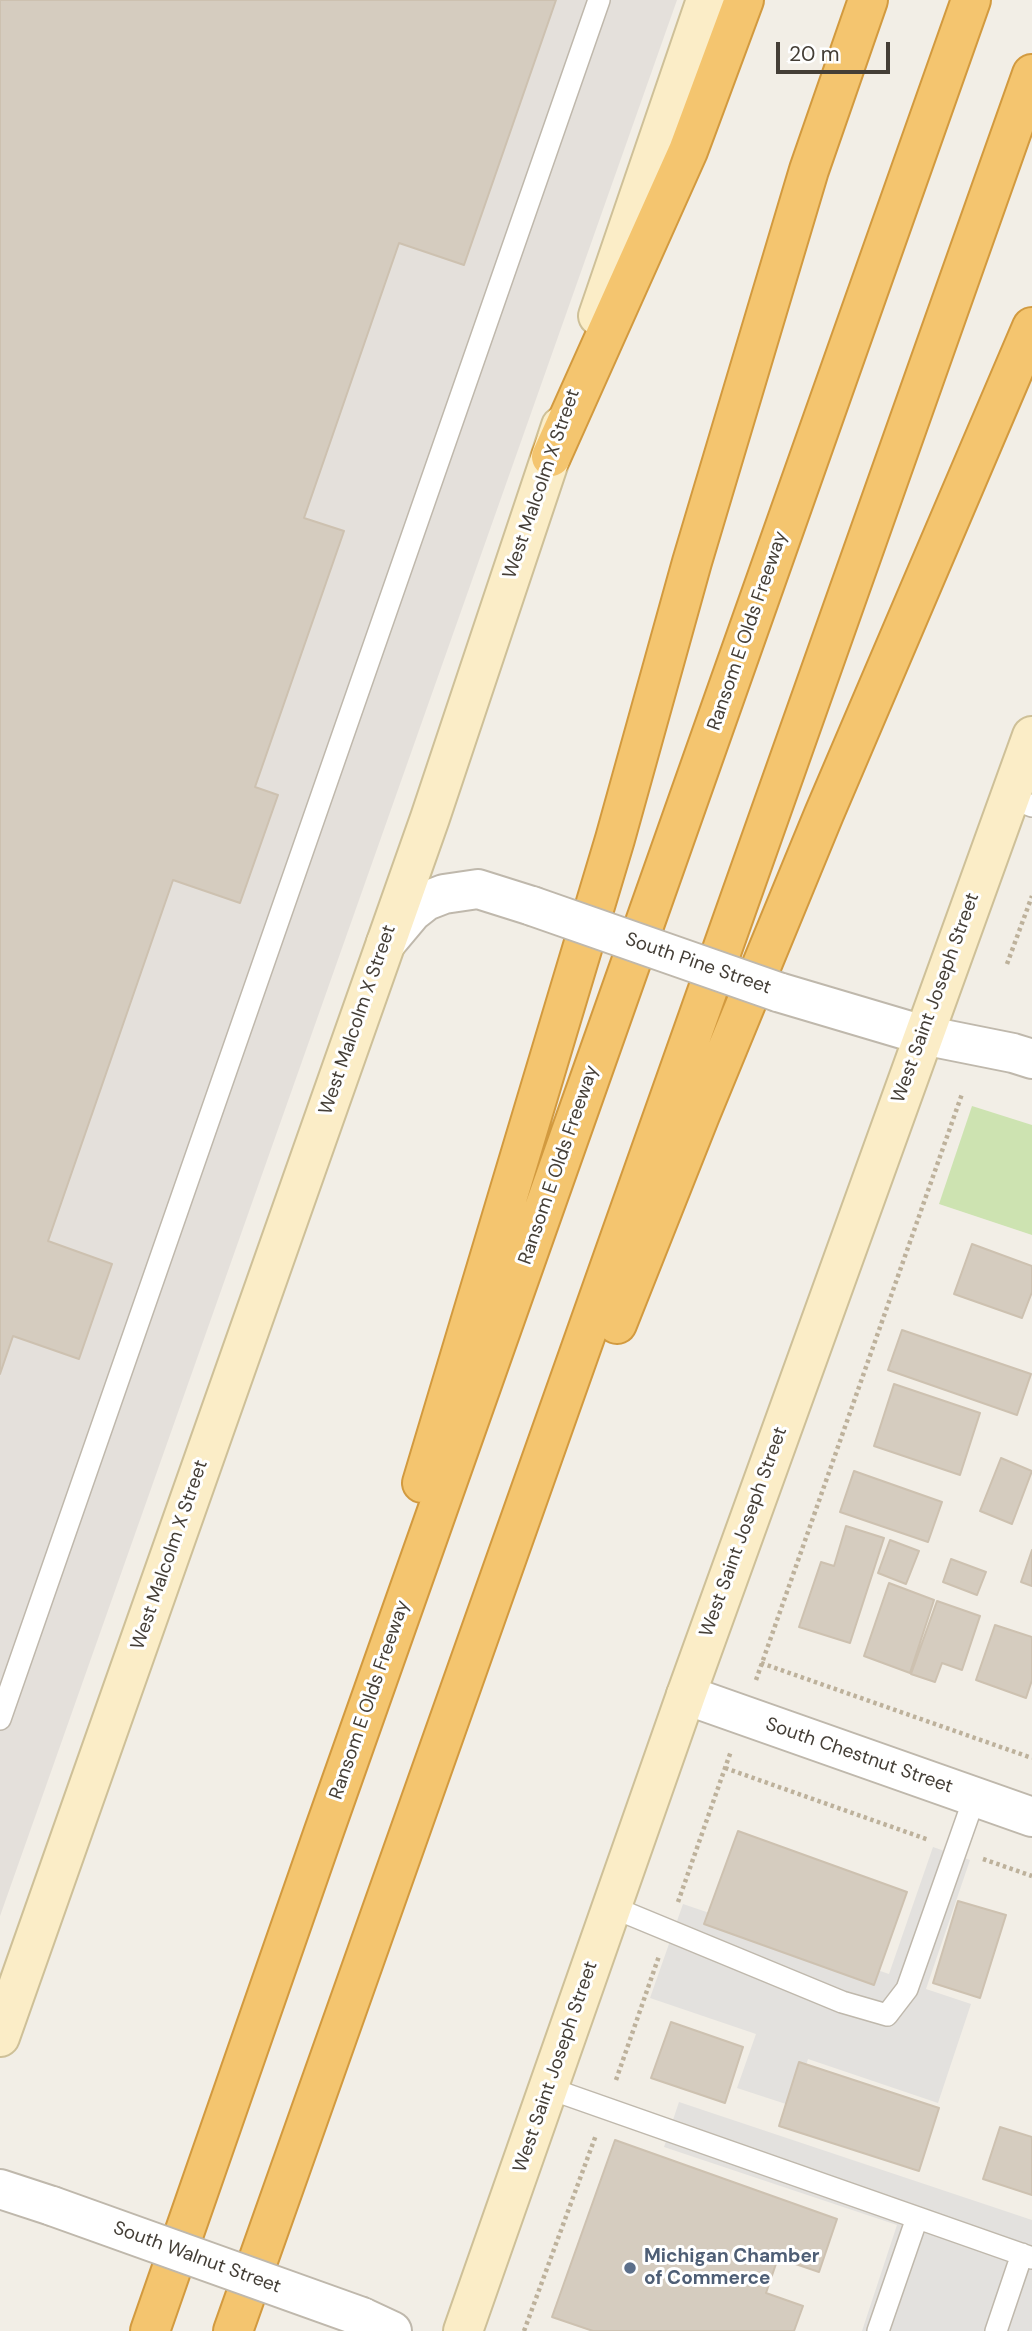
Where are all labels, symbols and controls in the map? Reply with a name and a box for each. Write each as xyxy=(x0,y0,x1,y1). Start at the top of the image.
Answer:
scale bar xyxy=(780,28,894,72)
text: 20 m xyxy=(789,40,840,68)
street label: West Malcolm X Street xyxy=(499,386,585,582)
street label: Ransom E Olds Freeway xyxy=(703,528,793,734)
street label: West Saint Joseph Street xyxy=(887,890,985,1106)
street label: West Malcolm X Street xyxy=(315,922,401,1118)
street label: South Pine Street xyxy=(622,928,774,1000)
street label: Ransom E Olds Freeway xyxy=(514,1062,604,1268)
street label: West Saint Joseph Street xyxy=(695,1424,793,1640)
street label: West Malcolm X Street xyxy=(127,1457,213,1653)
street label: Ransom E Olds Freeway xyxy=(325,1597,415,1803)
street label: South Chestnut Street xyxy=(762,1713,956,1799)
street label: West Saint Joseph Street xyxy=(509,1958,603,2176)
street label: South Walnut Street xyxy=(110,2217,284,2299)
place label: Michigan Chamber of Commerce xyxy=(644,2246,820,2290)
marker: Michigan Chamber of Commerce xyxy=(622,2260,638,2276)

